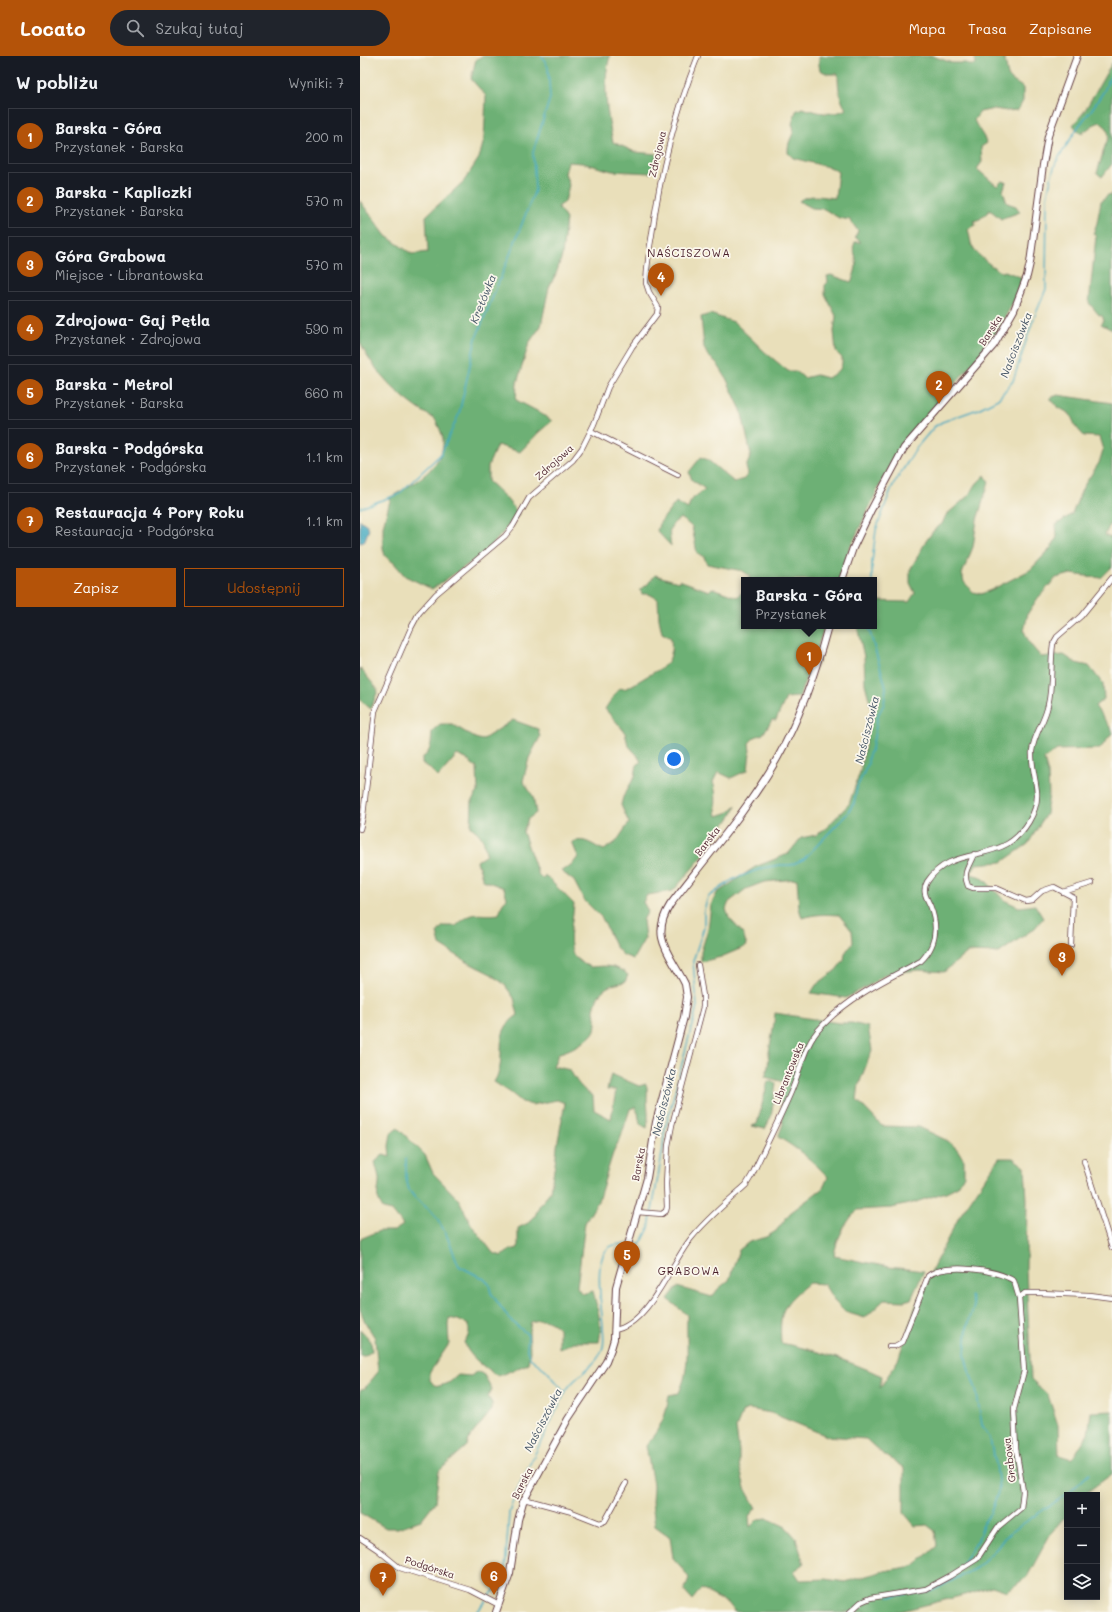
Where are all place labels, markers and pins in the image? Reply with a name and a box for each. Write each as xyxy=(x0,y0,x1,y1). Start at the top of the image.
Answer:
pin: 4 xyxy=(648,263,674,296)
pin: 2 xyxy=(926,371,952,404)
pin: 1 xyxy=(796,642,822,675)
pin: 3 xyxy=(1049,943,1075,976)
pin: 5 xyxy=(614,1241,640,1274)
pin: 6 xyxy=(481,1562,507,1595)
pin: 7 xyxy=(370,1563,396,1596)

